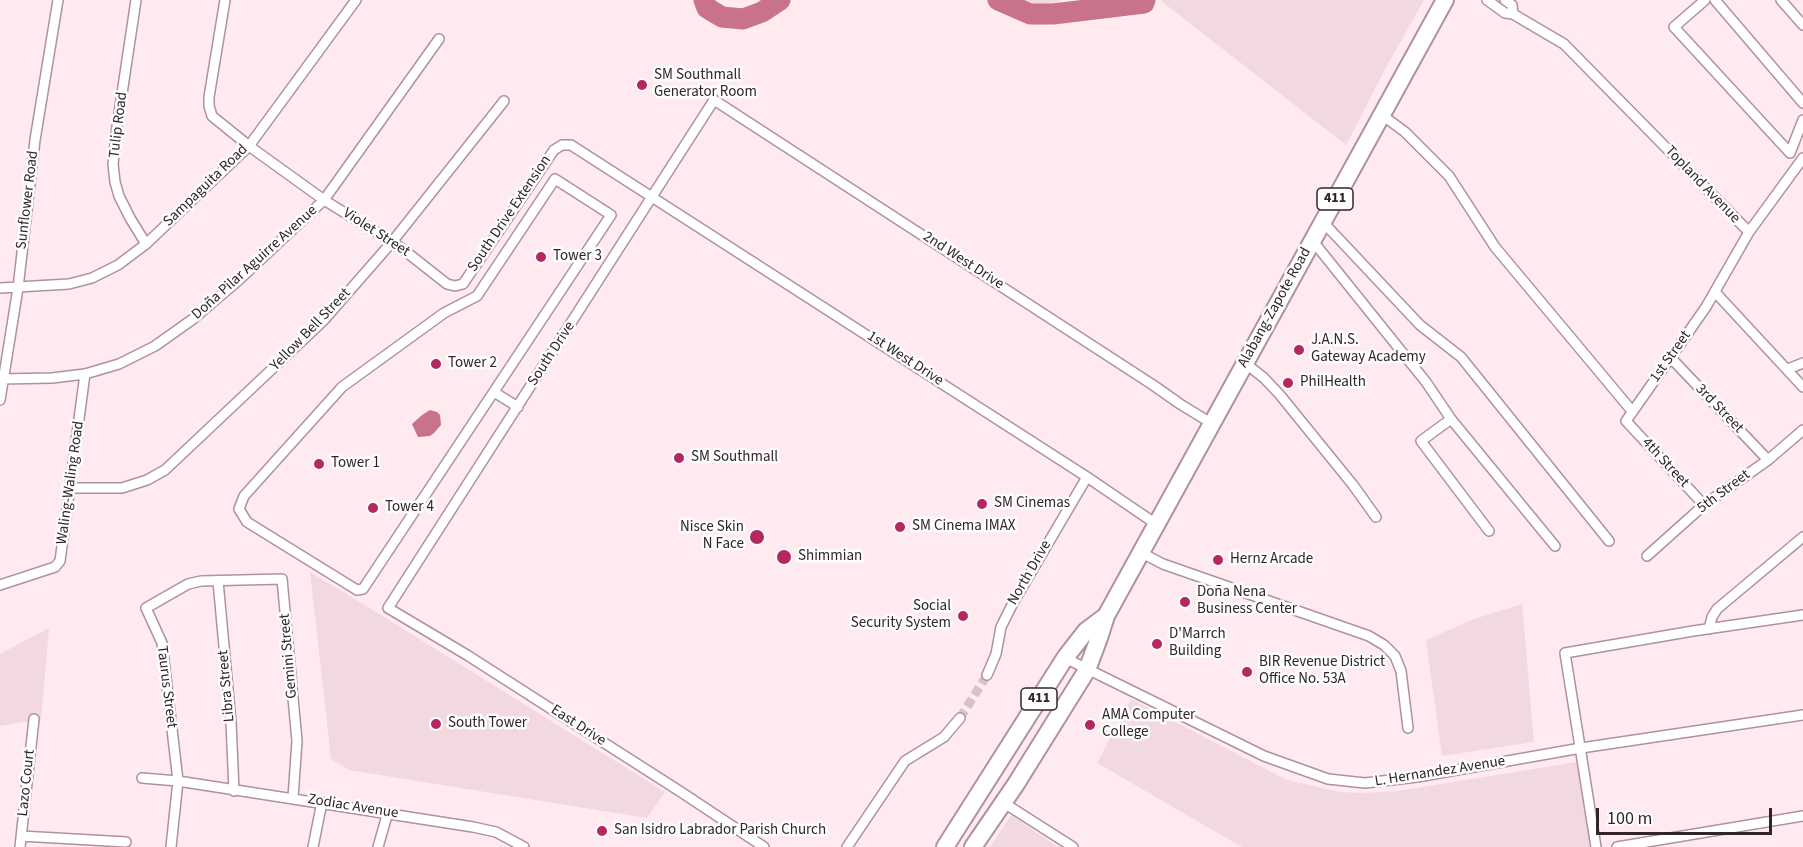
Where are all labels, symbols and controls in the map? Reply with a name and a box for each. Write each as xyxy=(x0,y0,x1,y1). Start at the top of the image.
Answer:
place label: SM Southmall Generator Room xyxy=(654,67,757,102)
marker: SM Southmall Generator Room xyxy=(635,78,649,92)
street label: Tulip Road xyxy=(106,91,132,159)
street label: Sampaguita Road xyxy=(160,141,252,231)
street label: Topland Avenue xyxy=(1661,143,1743,227)
street label: Sunflower Road xyxy=(13,150,43,250)
street label: South Drive Extension xyxy=(464,152,556,276)
road number: 411 xyxy=(1317,188,1353,210)
street label: Doña Pilar Aguirre Avenue xyxy=(189,202,321,324)
street label: Violet Street xyxy=(339,205,413,261)
street label: 2nd West Drive xyxy=(919,228,1007,294)
street label: Alabang-Zapote Road xyxy=(1235,245,1315,371)
place label: Tower 3 xyxy=(553,248,602,266)
marker: Tower 3 xyxy=(534,250,548,264)
street label: Yellow Bell Street xyxy=(267,285,355,375)
street label: South Drive xyxy=(525,318,579,390)
street label: 1st West Drive xyxy=(863,328,947,390)
street label: 1st Street xyxy=(1647,328,1695,386)
place label: J.A.N.S. Gateway Academy xyxy=(1311,332,1426,367)
marker: J.A.N.S. Gateway Academy xyxy=(1292,343,1306,357)
place label: Tower 2 xyxy=(448,355,497,373)
marker: Tower 2 xyxy=(429,357,443,371)
place label: PhilHealth xyxy=(1300,374,1366,392)
marker: PhilHealth xyxy=(1281,376,1295,390)
street label: 3rd Street xyxy=(1691,381,1747,437)
street label: Waling-Waling Road xyxy=(53,420,89,546)
street label: 4th Street xyxy=(1638,434,1692,492)
place label: SM Southmall xyxy=(691,449,778,467)
marker: SM Southmall xyxy=(672,451,686,465)
place label: Tower 1 xyxy=(331,455,380,473)
marker: Tower 1 xyxy=(312,457,326,471)
street label: 5th Street xyxy=(1694,466,1754,518)
place label: SM Cinemas xyxy=(994,495,1070,513)
marker: SM Cinemas xyxy=(975,497,989,511)
place label: Tower 4 xyxy=(385,499,434,517)
marker: Tower 4 xyxy=(366,501,380,515)
place label: SM Cinema IMAX xyxy=(912,518,1016,536)
place label: Nisce Skin N Face xyxy=(680,519,744,554)
marker: SM Cinema IMAX xyxy=(893,520,907,534)
marker: Nisce Skin N Face xyxy=(748,528,766,546)
street label: North Drive xyxy=(1004,537,1056,609)
marker: Shimmian xyxy=(775,548,793,566)
place label: Shimmian xyxy=(798,548,862,566)
place label: Hernz Arcade xyxy=(1230,551,1313,569)
marker: Hernz Arcade xyxy=(1211,553,1225,567)
place label: Doña Nena Business Center xyxy=(1197,584,1297,619)
marker: Doña Nena Business Center xyxy=(1178,595,1192,609)
place label: Social Security System xyxy=(851,598,951,633)
marker: Social Security System xyxy=(956,609,970,623)
street label: Gemini Street xyxy=(276,613,302,699)
place label: D'Marrch Building xyxy=(1169,626,1226,661)
marker: D'Marrch Building xyxy=(1150,637,1164,651)
street label: Taurus Street xyxy=(152,645,180,729)
street label: Libra Street xyxy=(215,649,239,723)
place label: BIR Revenue District Office No. 53A xyxy=(1259,654,1385,689)
marker: BIR Revenue District Office No. 53A xyxy=(1240,665,1254,679)
road number: 411 xyxy=(1021,688,1057,710)
street label: East Drive xyxy=(547,702,609,750)
place label: AMA Computer College xyxy=(1102,707,1195,742)
place label: South Tower xyxy=(448,715,527,733)
marker: South Tower xyxy=(429,717,443,731)
marker: AMA Computer College xyxy=(1083,718,1097,732)
street label: Lazo Court xyxy=(15,749,39,817)
street label: L. Hernandez Avenue xyxy=(1374,753,1506,791)
street label: Zodiac Avenue xyxy=(306,791,400,823)
scale bar xyxy=(1599,796,1774,834)
text: 100 m xyxy=(1607,806,1652,831)
place label: San Isidro Labrador Parish Church xyxy=(614,822,826,840)
marker: San Isidro Labrador Parish Church xyxy=(595,824,609,838)

